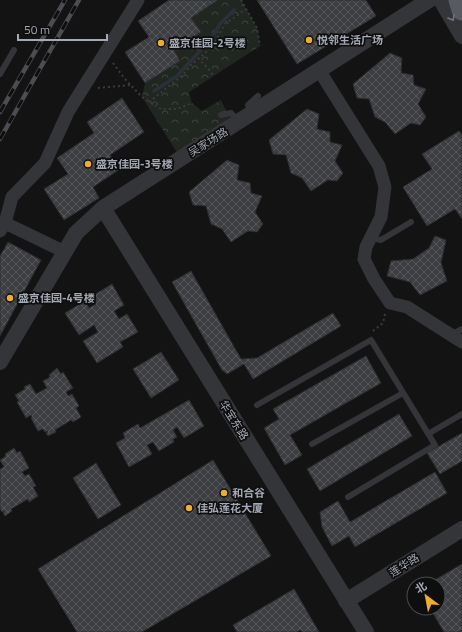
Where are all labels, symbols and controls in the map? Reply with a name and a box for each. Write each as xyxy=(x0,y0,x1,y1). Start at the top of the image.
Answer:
one-way arrow xyxy=(447,14,454,21)
scale bar xyxy=(18,16,107,42)
text: 50 m xyxy=(24,20,50,39)
place label: 悦邻生活广场 xyxy=(317,32,383,48)
place label: 盛京佳园-2号楼 xyxy=(169,35,246,51)
marker: 悦邻生活广场 xyxy=(304,35,314,45)
marker: 盛京佳园-2号楼 xyxy=(156,38,166,48)
street label: 吴家场路 xyxy=(185,124,231,160)
place label: 盛京佳园-3号楼 xyxy=(96,156,173,172)
marker: 盛京佳园-3号楼 xyxy=(83,159,93,169)
place label: 盛京佳园-4号楼 xyxy=(18,290,95,306)
marker: 盛京佳园-4号楼 xyxy=(5,293,15,303)
street label: 华宝东路 xyxy=(216,397,252,443)
place label: 和合谷 xyxy=(232,485,265,501)
marker: 和合谷 xyxy=(219,488,229,498)
place label: 佳弘莲花大厦 xyxy=(197,500,263,516)
marker: 佳弘莲花大厦 xyxy=(184,503,194,513)
street label: 莲华路 xyxy=(386,549,422,581)
north arrow xyxy=(406,576,446,616)
text: 北 xyxy=(412,578,430,597)

